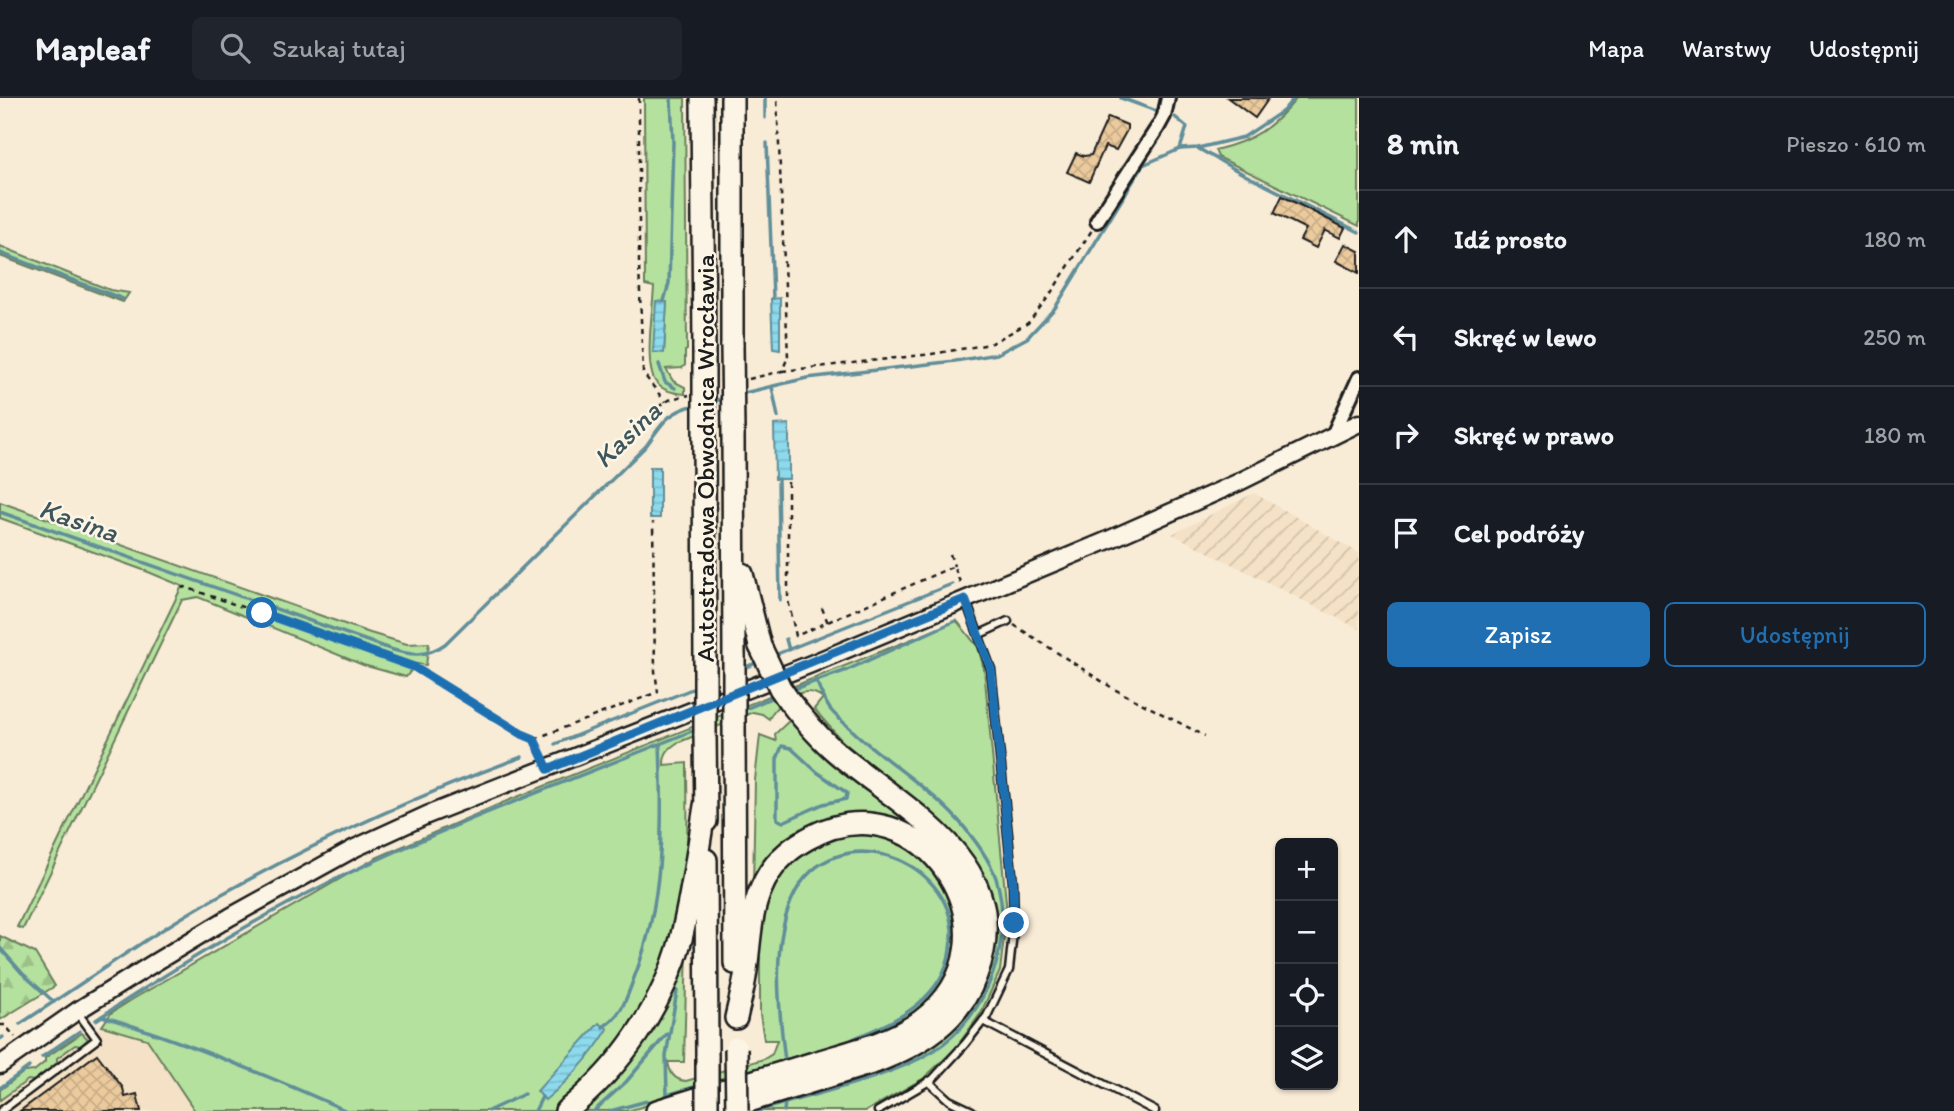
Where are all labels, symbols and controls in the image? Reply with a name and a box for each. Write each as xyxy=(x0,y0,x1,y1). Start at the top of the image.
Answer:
search box xyxy=(192,17,682,80)
text: Mapleaf xyxy=(35,29,150,68)
icon: search xyxy=(216,29,254,67)
text: Szukaj tutaj xyxy=(272,32,406,64)
text: Mapa xyxy=(1588,34,1644,63)
text: Warstwy xyxy=(1682,34,1771,63)
text: Udostępnij xyxy=(1809,34,1919,63)
text: 8 min xyxy=(1387,125,1459,162)
text: Pieszo · 610 m xyxy=(1786,130,1926,158)
icon: ahead xyxy=(1387,220,1425,258)
text: Idź prosto xyxy=(1454,223,1567,255)
text: 180 m xyxy=(1864,225,1926,253)
street label: Autostradowa Obwodnica Wrocławia xyxy=(689,253,721,662)
icon: left xyxy=(1387,318,1425,356)
text: Skręć w lewo xyxy=(1454,321,1597,353)
text: 250 m xyxy=(1863,323,1926,351)
water label: Kasina xyxy=(586,393,668,475)
icon: right xyxy=(1387,416,1425,454)
text: Skręć w prawo xyxy=(1454,419,1614,451)
text: 180 m xyxy=(1864,421,1926,449)
water label: Kasina xyxy=(35,491,124,550)
icon: arrive xyxy=(1387,514,1425,552)
text: Cel podróży xyxy=(1454,517,1584,549)
route start xyxy=(246,597,277,628)
button: Zapisz xyxy=(1387,602,1650,667)
button: Udostępnij xyxy=(1664,602,1926,667)
map controls xyxy=(1275,838,1338,1090)
button: + xyxy=(1275,838,1338,901)
button: − xyxy=(1275,901,1338,964)
route end xyxy=(998,907,1029,938)
button: locate xyxy=(1275,964,1338,1027)
button: layers xyxy=(1275,1027,1338,1090)

